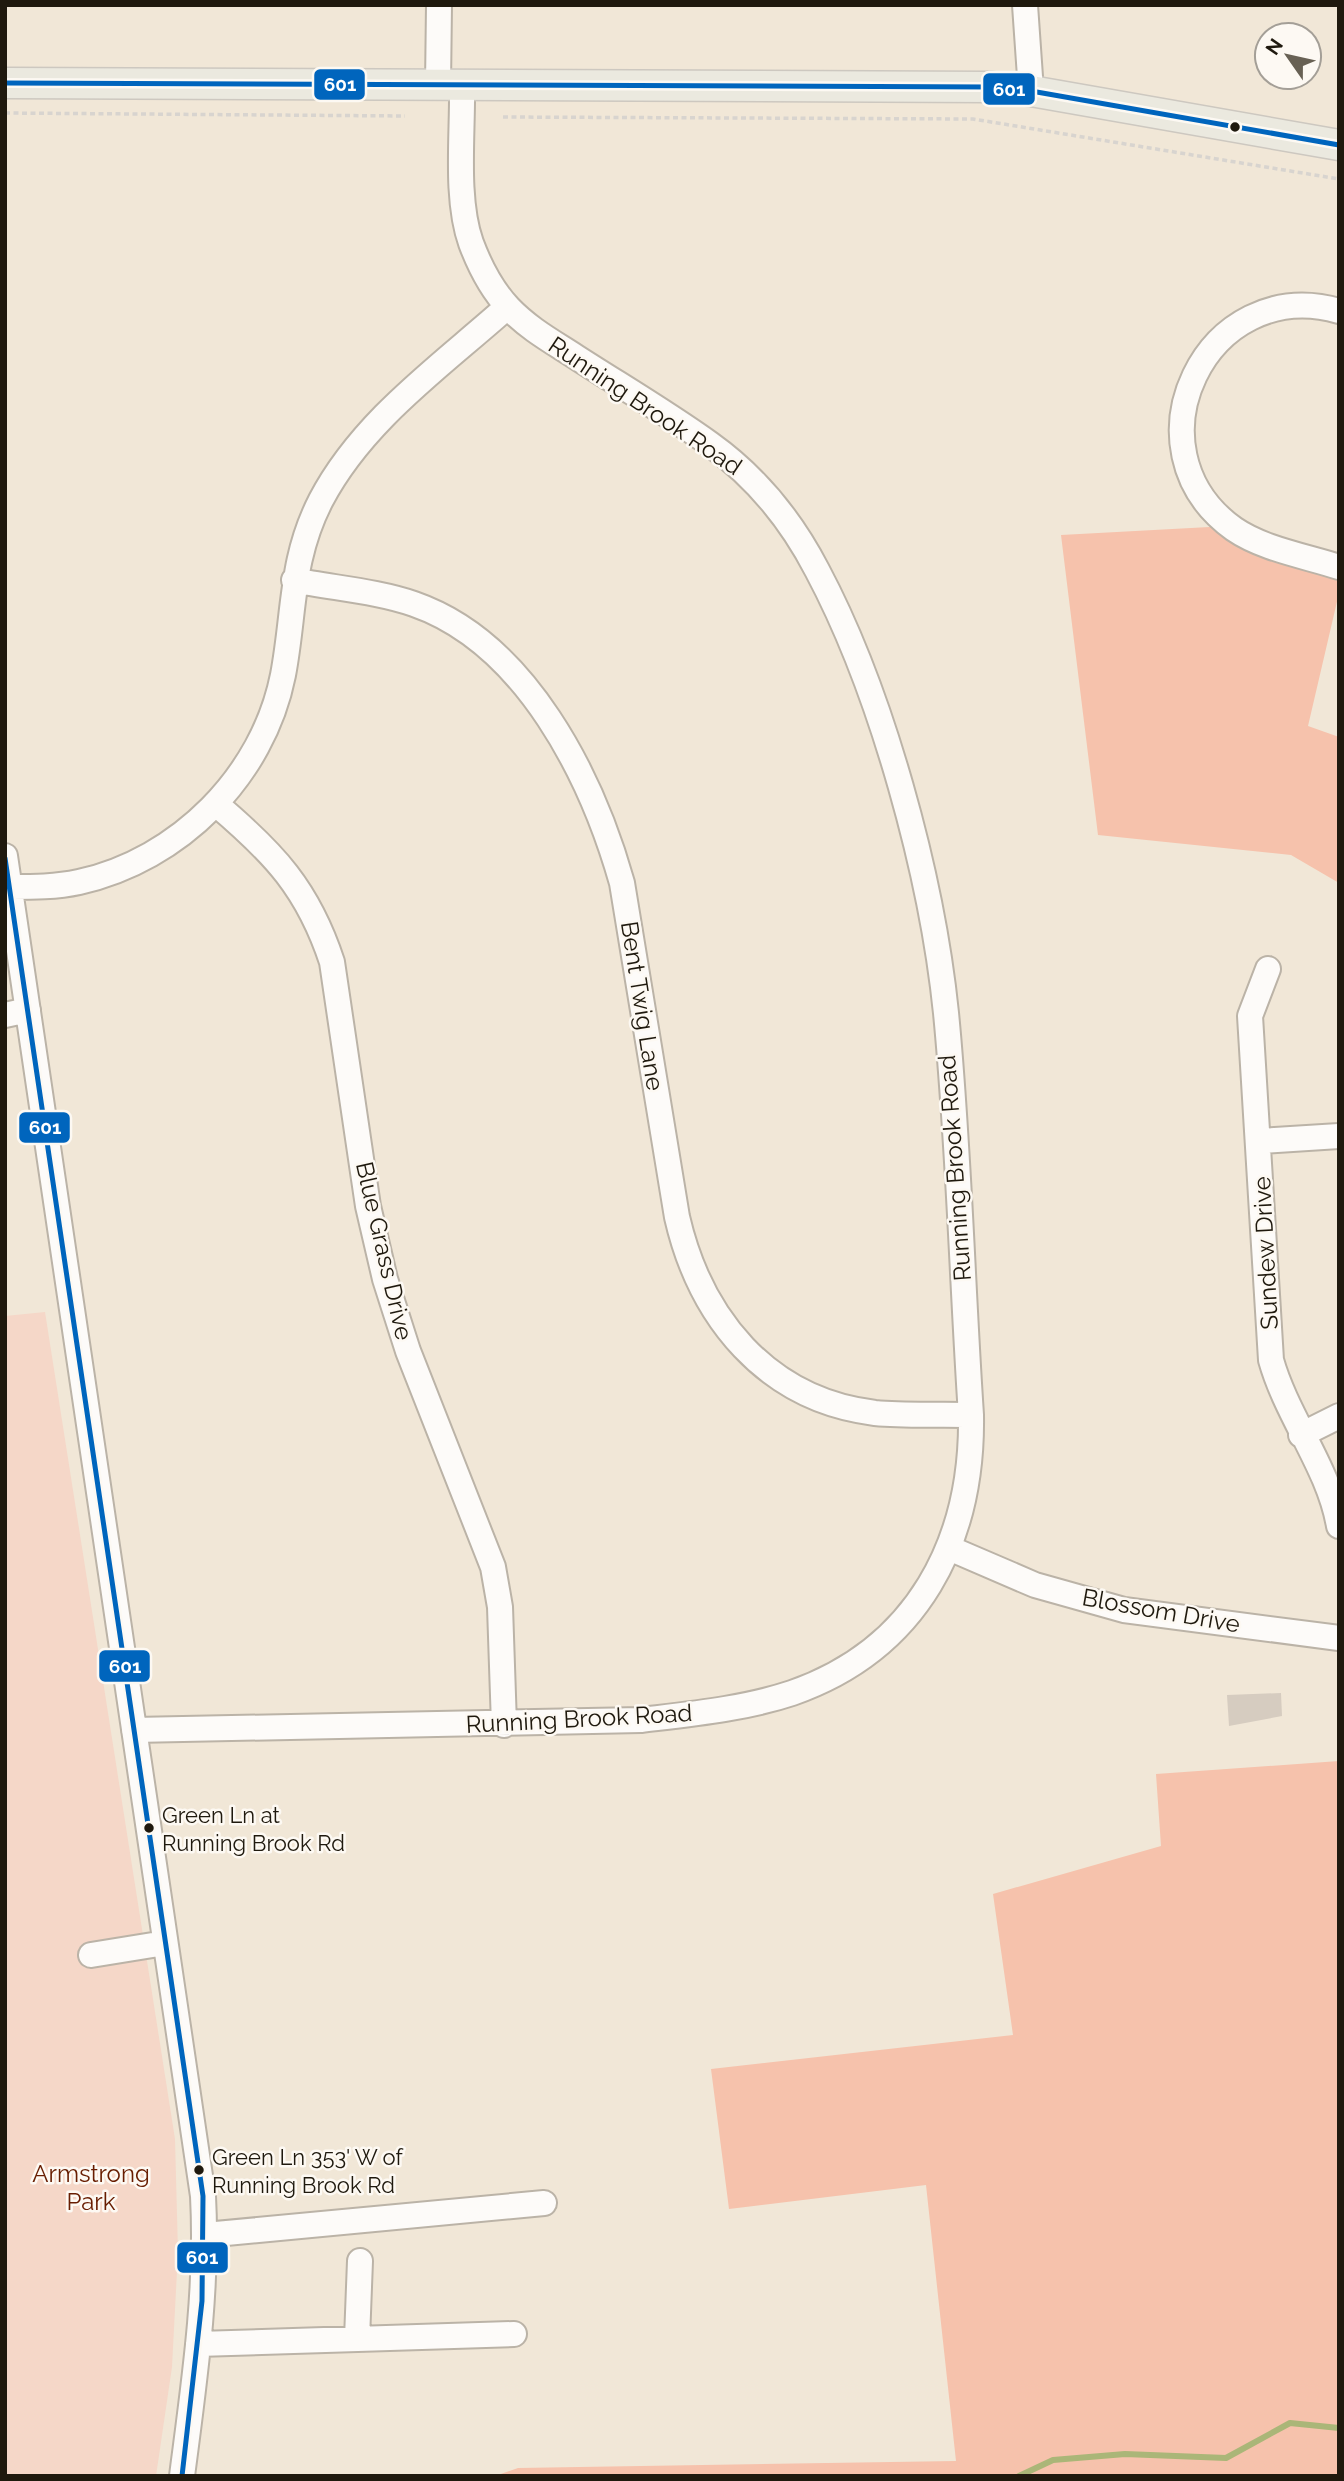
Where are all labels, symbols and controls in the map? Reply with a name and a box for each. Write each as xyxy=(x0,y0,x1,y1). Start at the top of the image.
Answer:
north arrow xyxy=(1253,21,1323,91)
text: N xyxy=(1261,34,1287,59)
line badge: 601 xyxy=(313,68,366,101)
line badge: 601 xyxy=(982,72,1036,106)
text: 601 xyxy=(324,73,356,95)
text: 601 xyxy=(993,78,1025,100)
unlabelled marker xyxy=(1228,120,1242,134)
street label: Running Brook Road xyxy=(543,330,747,481)
street label: Bent Twig Lane xyxy=(615,919,670,1093)
street label: Running Brook Road xyxy=(932,1054,977,1282)
line badge: 601 xyxy=(18,1111,71,1144)
text: 601 xyxy=(29,1116,61,1138)
street label: Blue Grass Drive xyxy=(350,1159,419,1343)
street label: Sundew Drive xyxy=(1247,1176,1284,1331)
street label: Blossom Drive xyxy=(1080,1582,1242,1639)
line badge: 601 xyxy=(98,1649,151,1683)
text: 601 xyxy=(109,1655,141,1677)
street label: Running Brook Road xyxy=(465,1698,693,1739)
place label: Green Ln at Running Brook Rd xyxy=(162,1802,345,1856)
marker: Green Ln at Running Brook Rd xyxy=(142,1821,156,1835)
place label: Green Ln 353' W of Running Brook Rd xyxy=(212,2144,403,2198)
park label: Armstrong Park xyxy=(32,2159,150,2216)
marker: Green Ln 353' W of Running Brook Rd xyxy=(192,2163,206,2177)
line badge: 601 xyxy=(176,2241,229,2274)
text: 601 xyxy=(186,2246,218,2268)

